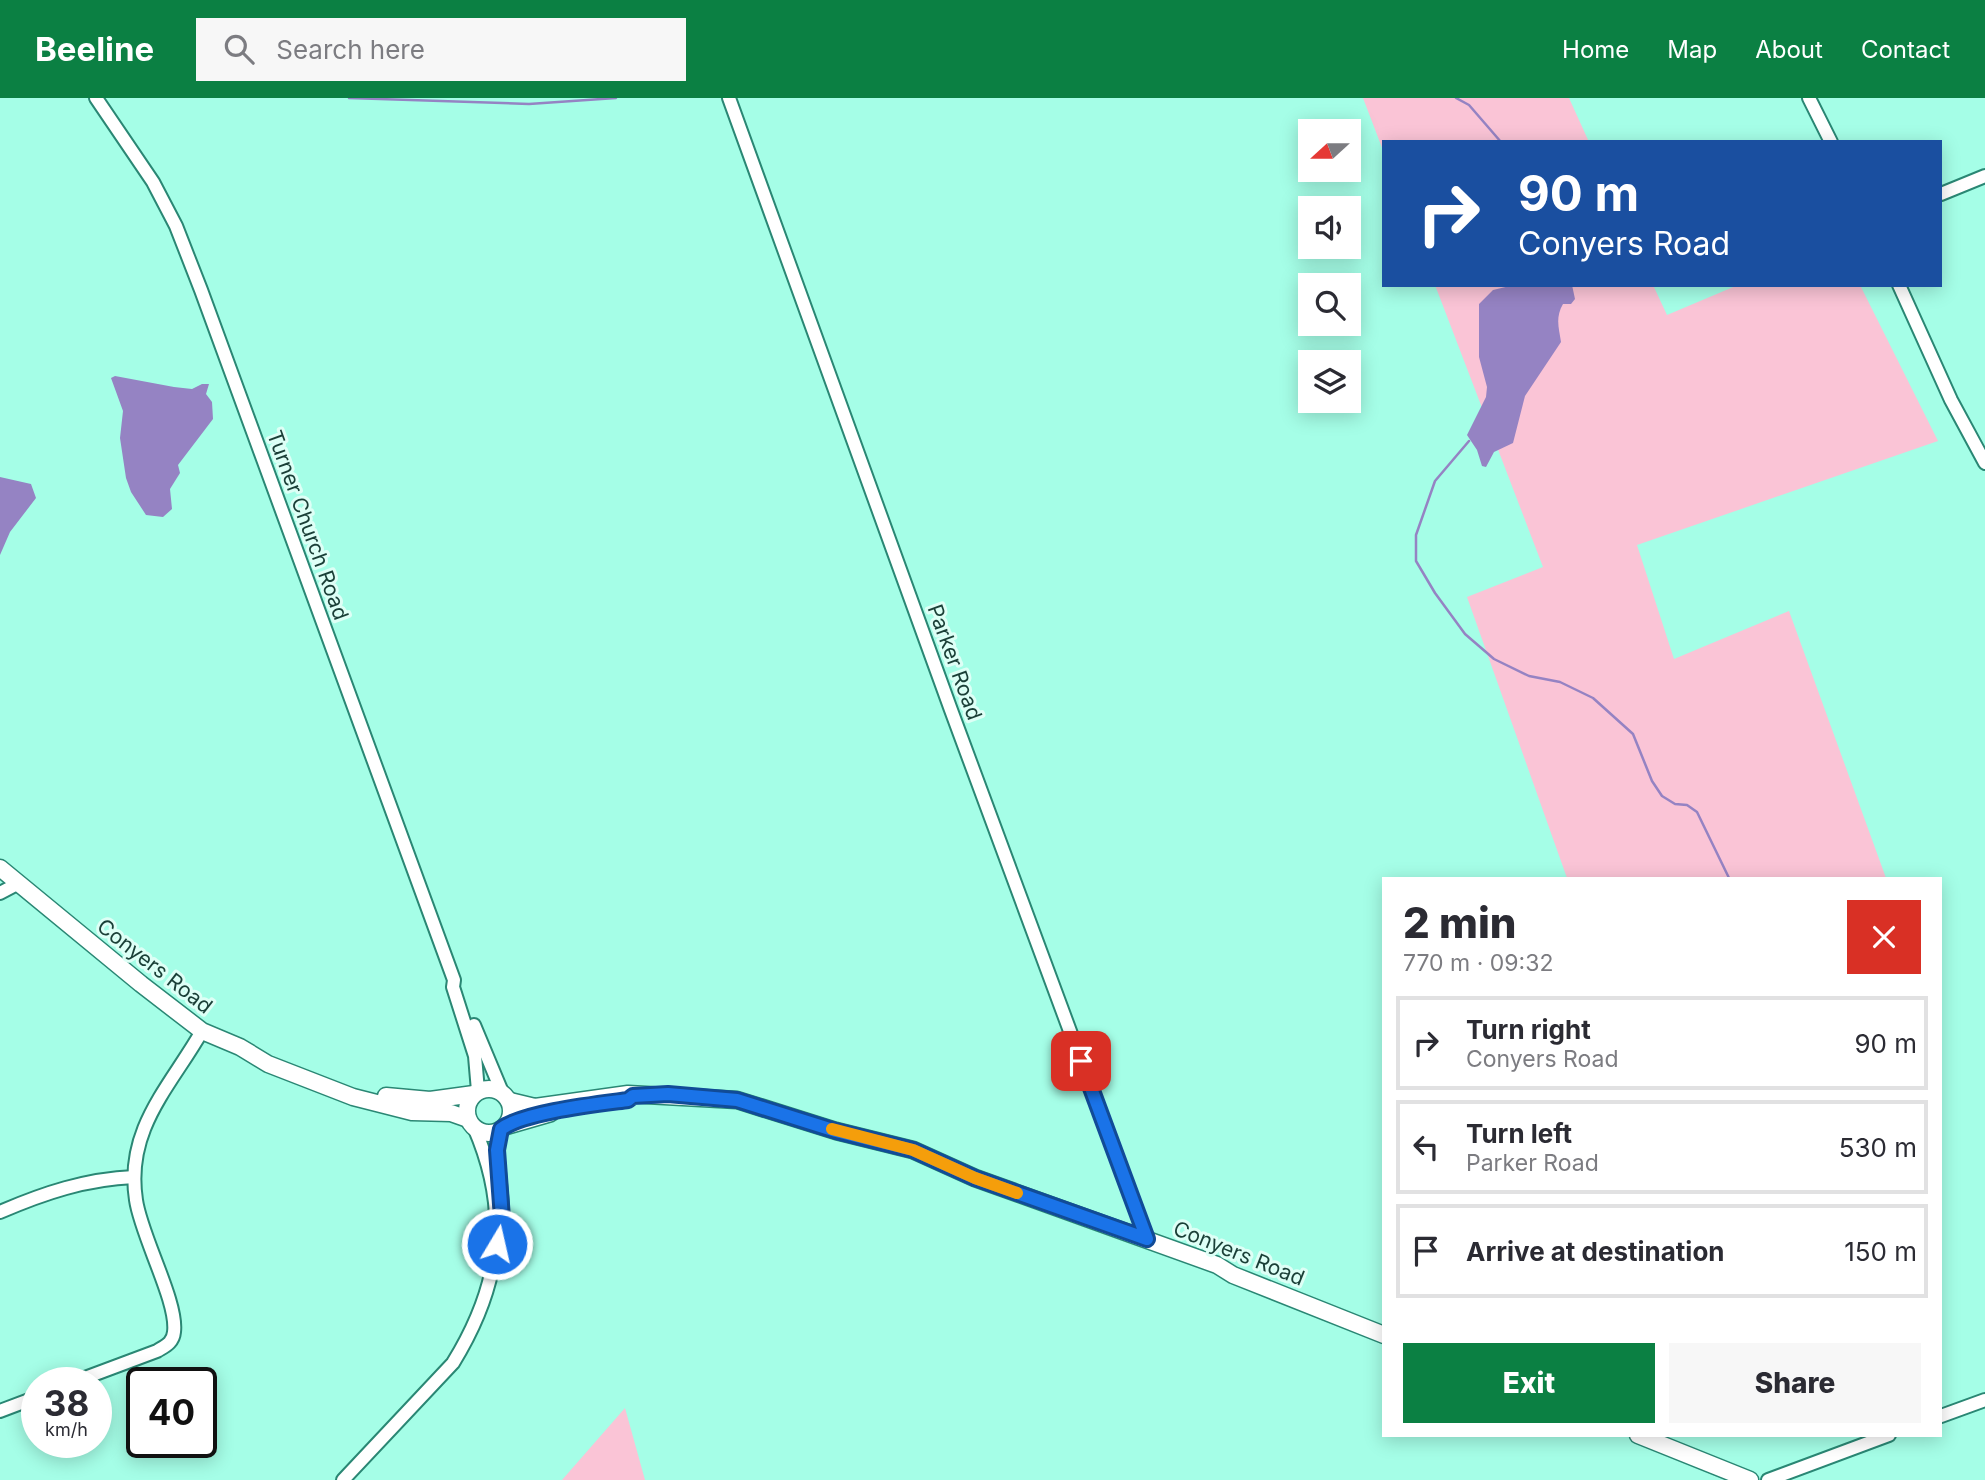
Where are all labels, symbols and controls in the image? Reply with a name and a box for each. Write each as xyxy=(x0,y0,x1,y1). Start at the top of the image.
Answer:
search box xyxy=(196,18,686,81)
text: Beeline xyxy=(35,29,154,69)
icon: search xyxy=(220,30,258,68)
text: Search here xyxy=(276,34,425,65)
text: Home xyxy=(1562,35,1629,64)
text: Map xyxy=(1667,35,1717,64)
text: About xyxy=(1755,35,1823,64)
text: Contact xyxy=(1861,35,1950,64)
north arrow xyxy=(1298,119,1362,182)
map controls xyxy=(1298,119,1361,413)
text: 90 m xyxy=(1518,164,1639,223)
icon: right xyxy=(1403,168,1494,259)
button: sound xyxy=(1298,196,1361,259)
text: Conyers Road xyxy=(1518,224,1730,263)
button: search xyxy=(1298,273,1361,336)
button: layers xyxy=(1298,350,1361,413)
street label: Turner Church Road xyxy=(262,427,354,623)
street label: Parker Road xyxy=(923,601,987,723)
text: 2 min xyxy=(1403,897,1517,948)
button: close xyxy=(1847,900,1921,974)
street label: Conyers Road xyxy=(92,913,218,1019)
text: 770 m · 09:32 xyxy=(1403,949,1553,977)
text: Turn right xyxy=(1466,1014,1591,1045)
icon: right xyxy=(1407,1024,1445,1062)
text: 90 m xyxy=(1854,1028,1917,1059)
pin xyxy=(1051,1031,1111,1091)
icon: arrive xyxy=(1062,1042,1100,1080)
text: Conyers Road xyxy=(1466,1045,1618,1073)
text: Turn left xyxy=(1466,1118,1572,1149)
icon: left xyxy=(1407,1128,1445,1166)
text: 530 m xyxy=(1839,1132,1917,1163)
text: Parker Road xyxy=(1466,1149,1599,1177)
position arrow xyxy=(460,1207,534,1281)
street label: Conyers Road xyxy=(1170,1215,1308,1291)
icon: arrive xyxy=(1407,1232,1445,1270)
text: Arrive at destination xyxy=(1466,1236,1725,1267)
text: 150 m xyxy=(1844,1236,1917,1267)
button: Exit xyxy=(1403,1343,1655,1423)
button: Share xyxy=(1669,1343,1921,1423)
speed limit sign: 40 xyxy=(126,1367,217,1458)
text: 38 xyxy=(44,1382,89,1424)
text: km/h xyxy=(45,1419,88,1440)

